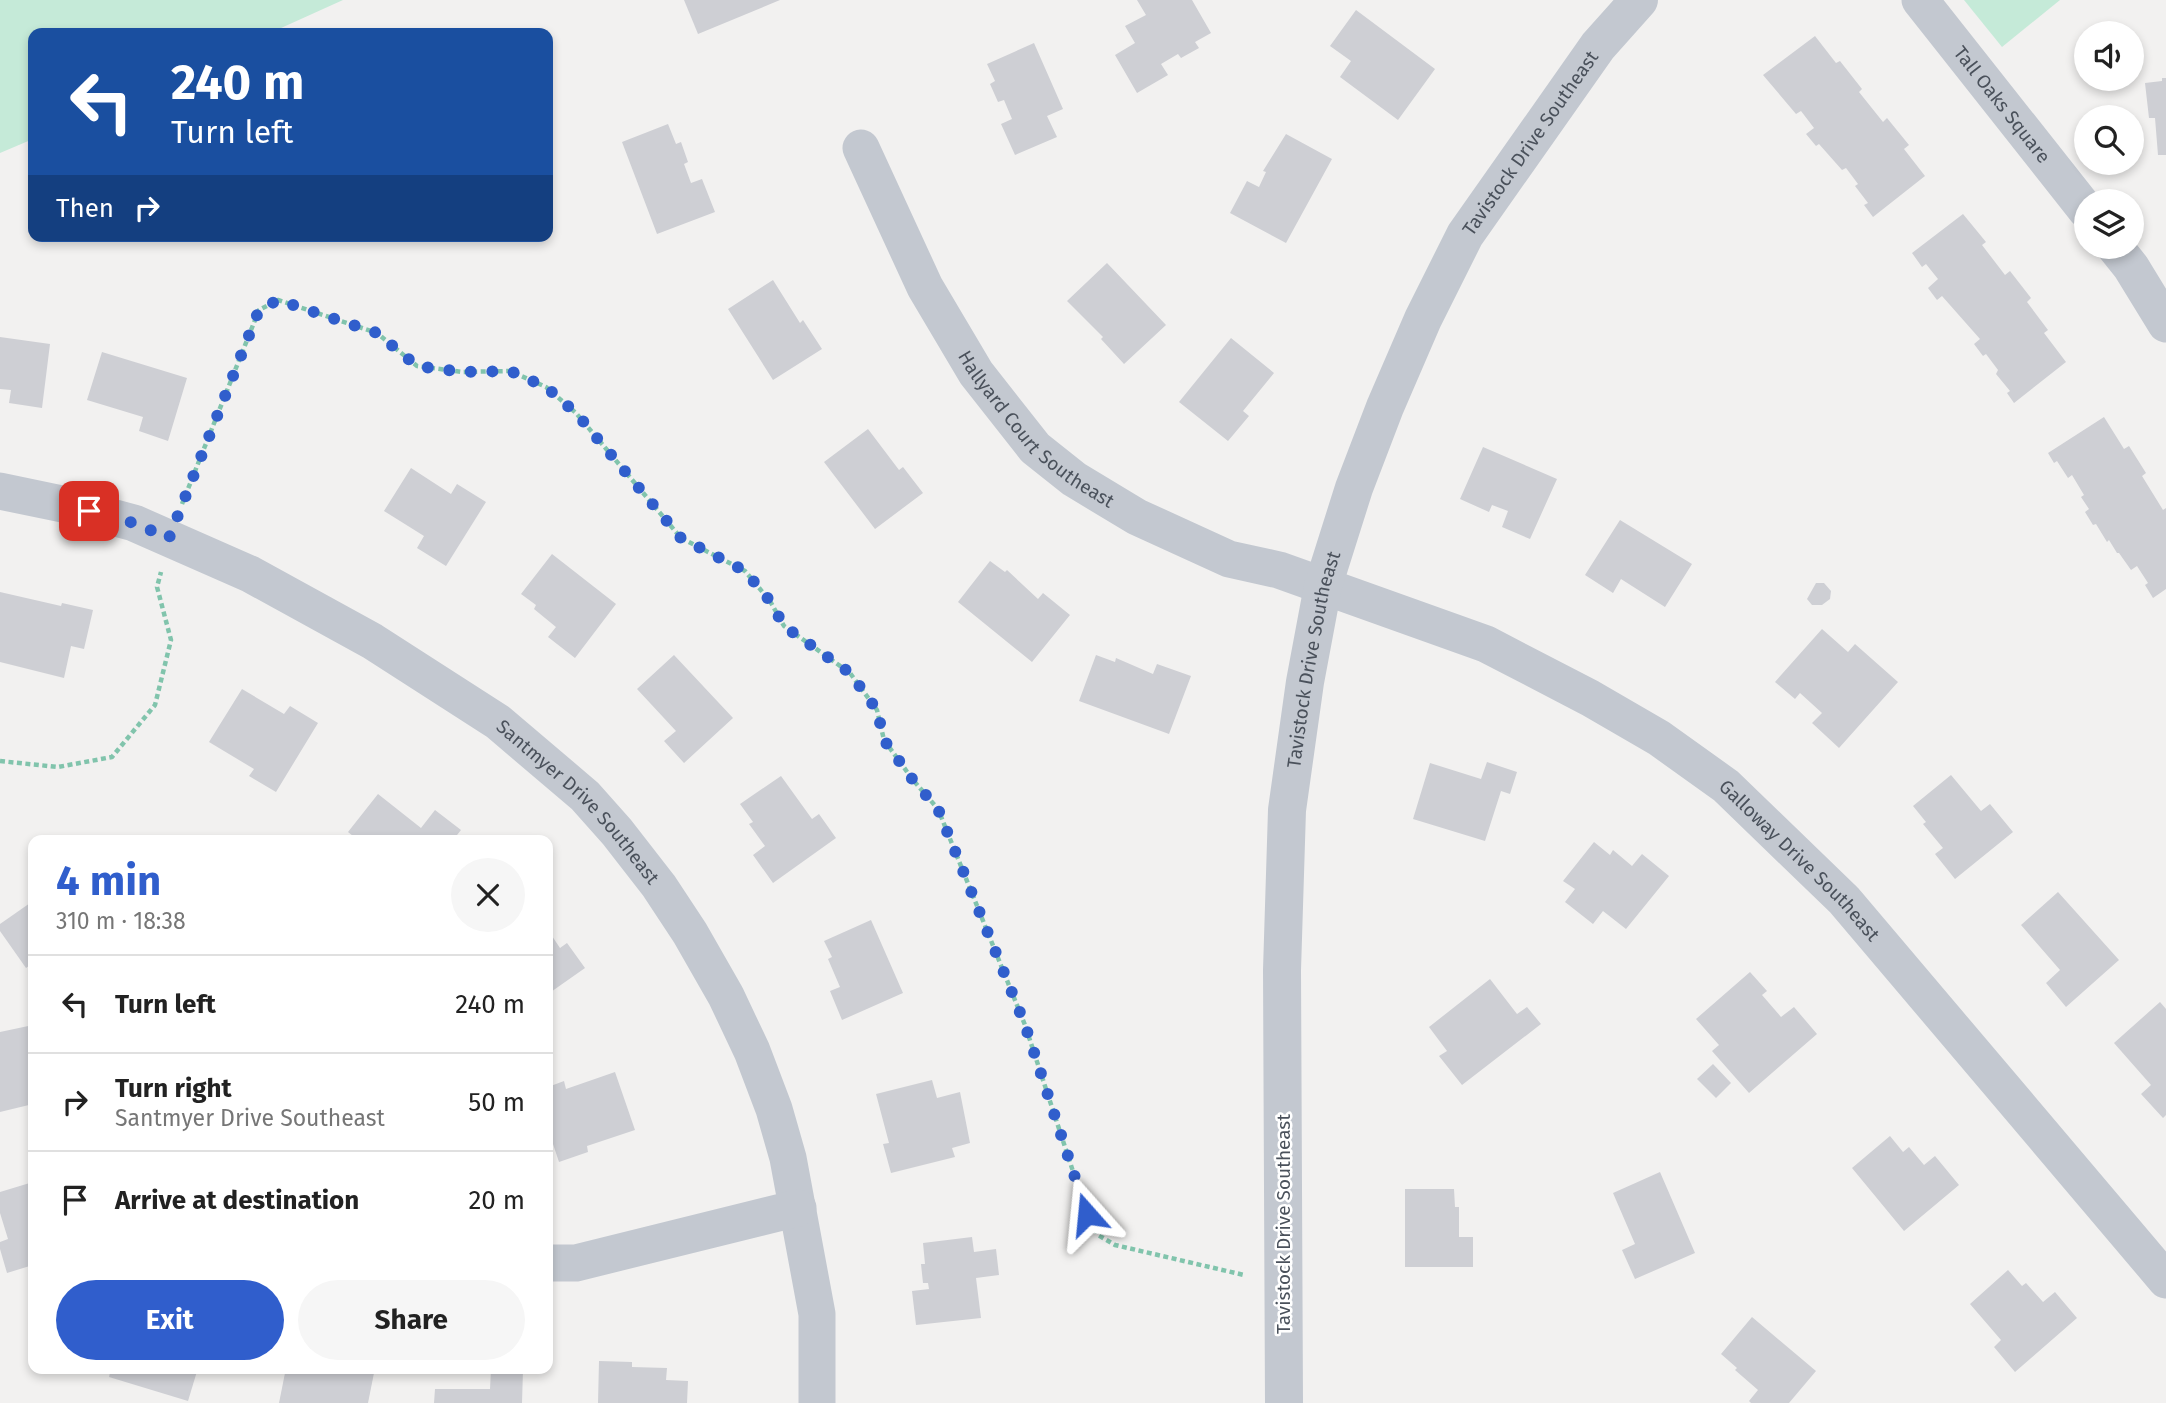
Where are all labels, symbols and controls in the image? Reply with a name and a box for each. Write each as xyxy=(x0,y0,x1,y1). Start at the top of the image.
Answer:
map controls xyxy=(2074,21,2144,259)
button: sound xyxy=(2074,21,2144,91)
street label: Tall Oaks Square xyxy=(1949,42,2055,168)
street label: Tavistock Drive Southeast xyxy=(1457,46,1603,240)
text: 240 m xyxy=(171,53,304,112)
icon: left xyxy=(56,56,147,147)
button: search xyxy=(2074,105,2144,175)
text: Turn left xyxy=(171,113,293,151)
icon: right xyxy=(128,189,166,227)
button: layers xyxy=(2074,189,2144,259)
text: Then xyxy=(56,193,114,224)
street label: Hallyard Court Southeast xyxy=(953,346,1119,513)
pin xyxy=(59,481,119,541)
icon: arrive xyxy=(70,492,108,530)
street label: Tavistock Drive Southeast xyxy=(1282,548,1345,769)
street label: Santmyer Drive Southeast xyxy=(492,715,664,889)
street label: Galloway Drive Southeast xyxy=(1714,775,1885,946)
text: 4 min xyxy=(56,856,161,906)
button: close xyxy=(451,858,525,932)
text: 310 m · 18:38 xyxy=(56,907,186,935)
icon: left xyxy=(56,985,94,1023)
text: Turn left xyxy=(115,989,216,1020)
text: 240 m xyxy=(455,989,525,1020)
text: Turn right xyxy=(115,1073,232,1104)
icon: right xyxy=(56,1083,94,1121)
text: 50 m xyxy=(468,1087,525,1118)
text: Santmyer Drive Southeast xyxy=(115,1104,385,1132)
street label: Tavistock Drive Southeast xyxy=(1272,1114,1295,1334)
position arrow xyxy=(1050,1177,1124,1251)
icon: arrive xyxy=(56,1181,94,1219)
text: Arrive at destination xyxy=(115,1185,359,1216)
text: 20 m xyxy=(468,1185,525,1216)
button: Exit xyxy=(56,1280,284,1360)
button: Share xyxy=(298,1280,525,1360)

